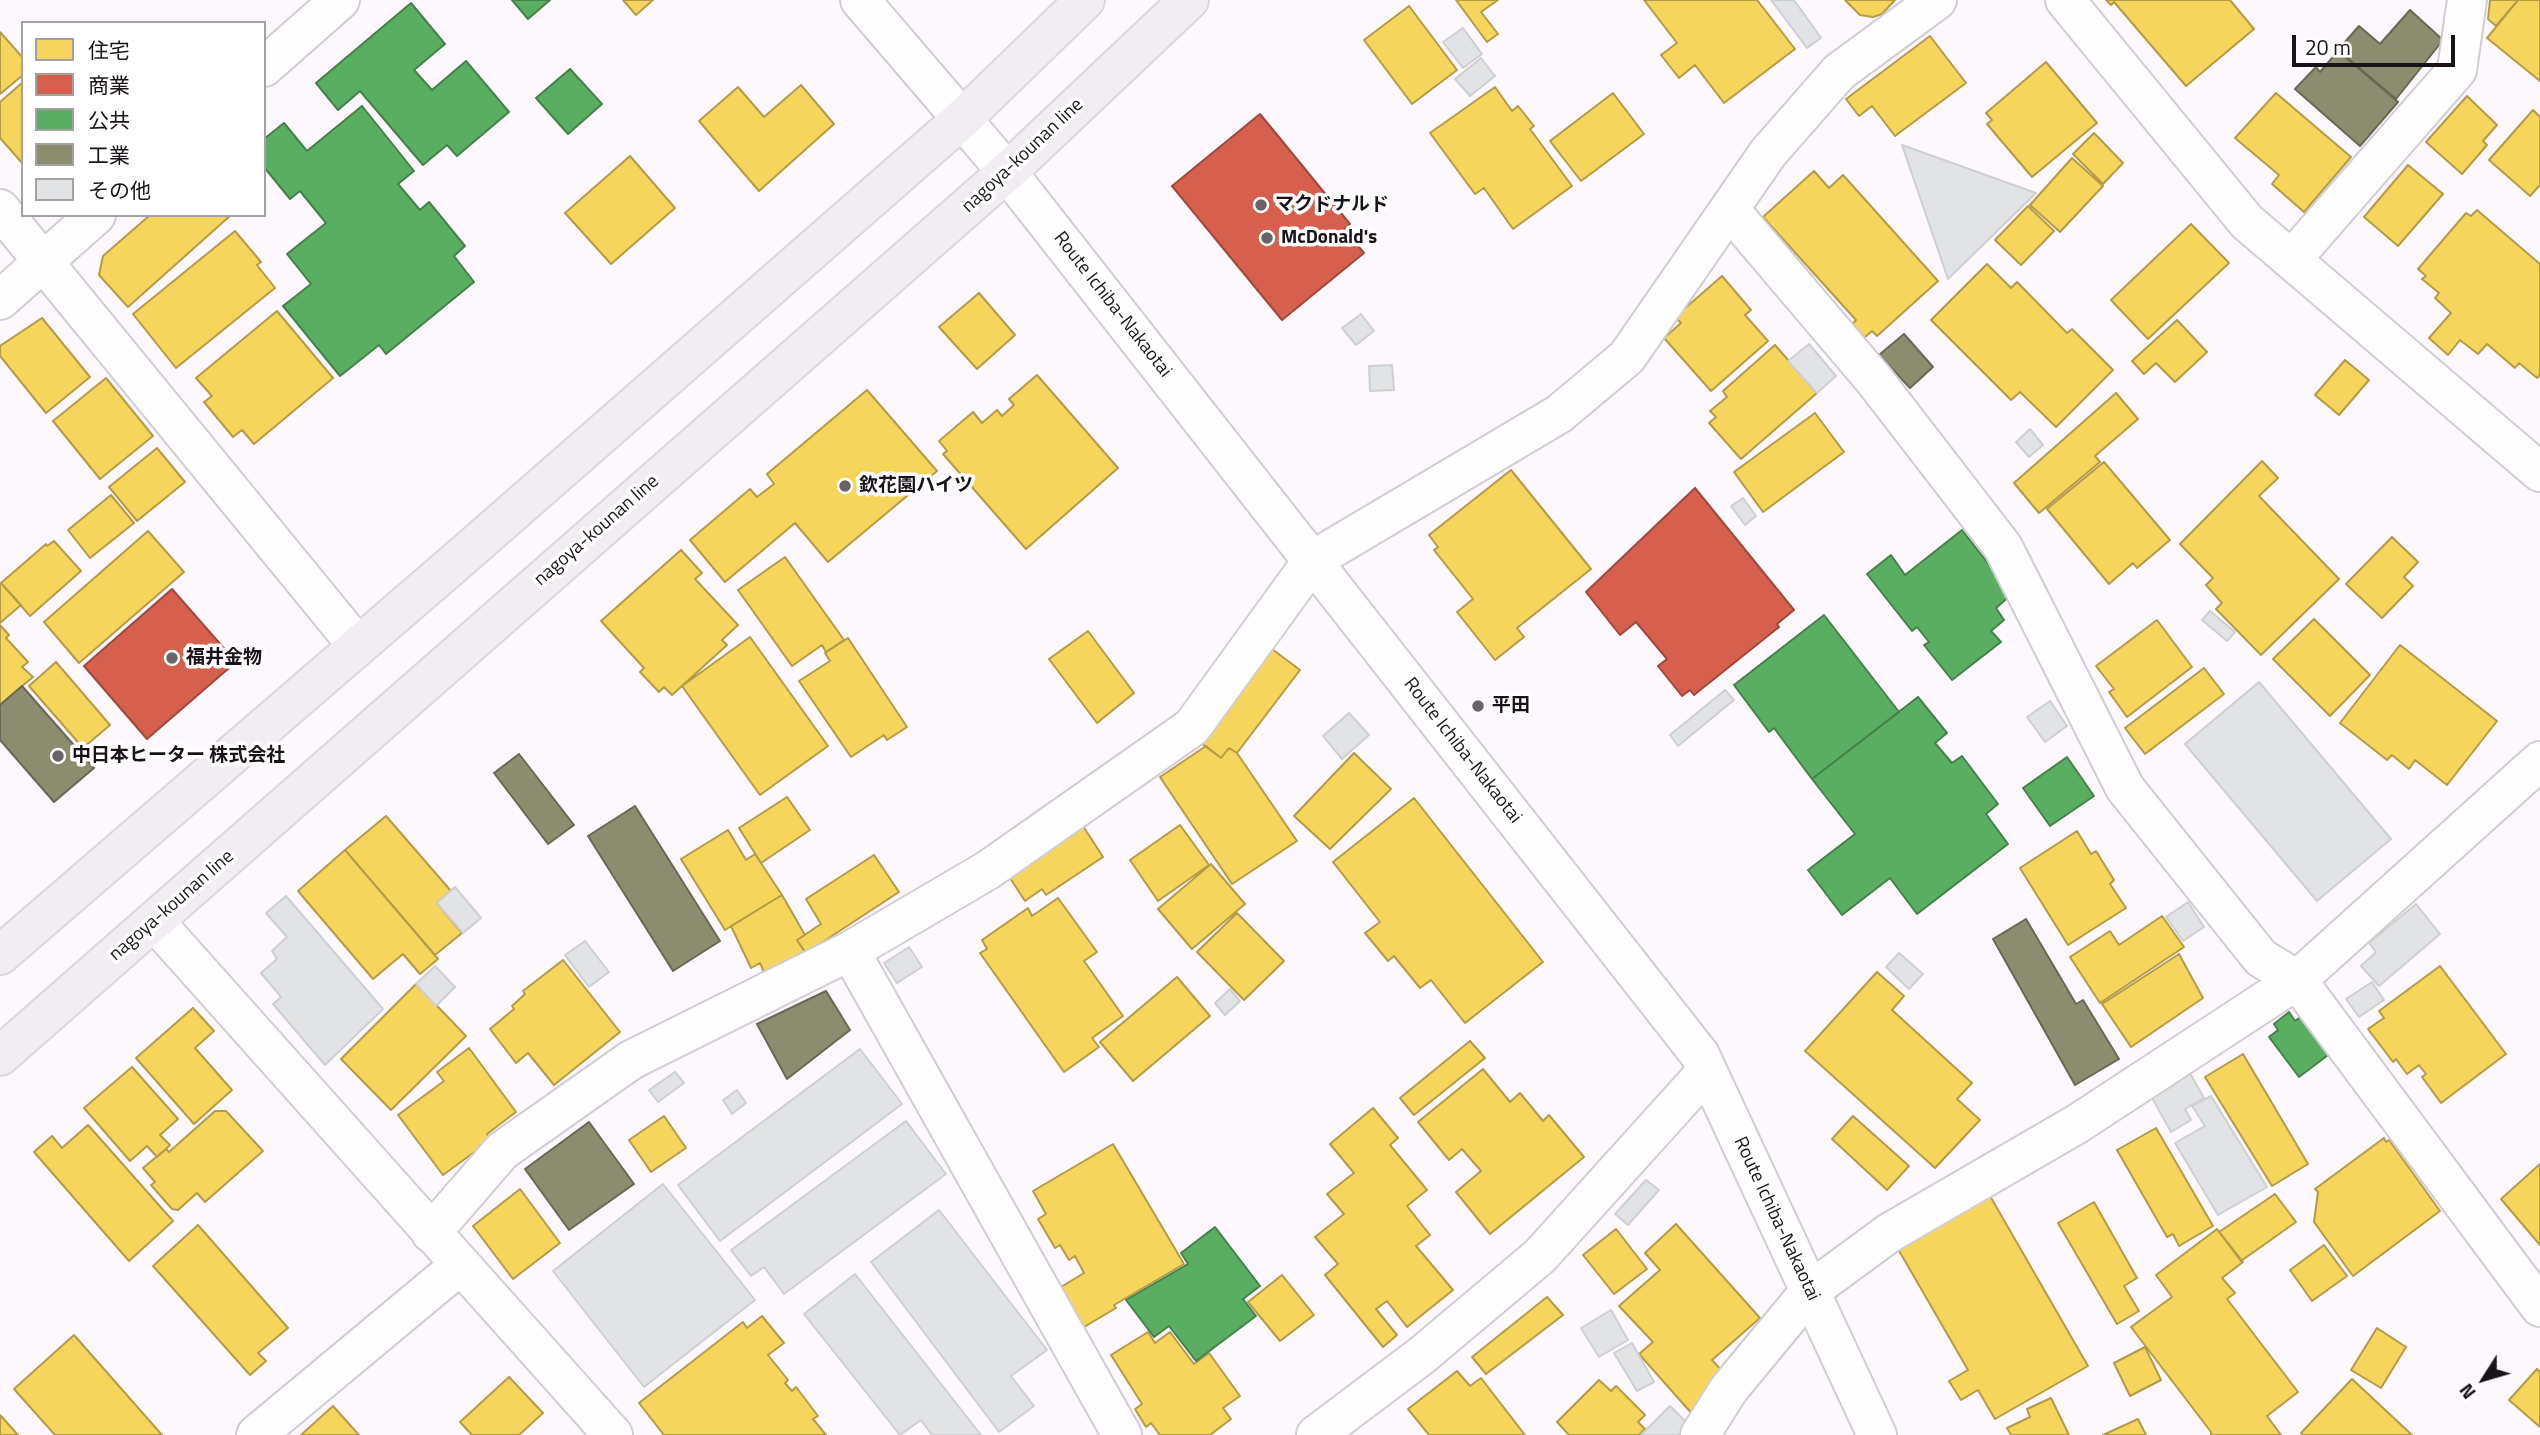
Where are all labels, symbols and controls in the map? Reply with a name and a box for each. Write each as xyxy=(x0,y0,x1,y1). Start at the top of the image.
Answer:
legend xyxy=(21,21,266,217)
scale bar xyxy=(2295,21,2458,65)
text: 20 m xyxy=(2305,31,2351,63)
text: 住宅 xyxy=(88,34,130,66)
text: 商業 xyxy=(88,69,130,101)
street label: nagoya-kounan line xyxy=(958,94,1088,218)
text: 公共 xyxy=(88,104,130,136)
text: 工業 xyxy=(88,139,130,171)
text: その他 xyxy=(88,174,151,206)
place label: マクドナルド xyxy=(1275,194,1389,216)
marker: マクドナルド xyxy=(1253,197,1269,213)
place label: McDonald's xyxy=(1281,227,1377,249)
street label: Route Ichiba-Nakaotai xyxy=(1048,228,1176,382)
marker: McDonald's xyxy=(1259,230,1275,246)
street label: nagoya-kounan line xyxy=(530,471,664,591)
place label: 欽花園ハイツ xyxy=(859,475,973,497)
marker: 欽花園ハイツ xyxy=(837,478,853,494)
place label: 福井金物 xyxy=(186,647,262,669)
marker: 福井金物 xyxy=(164,650,180,666)
street label: Route Ichiba-Nakaotai xyxy=(1398,674,1526,828)
place label: 平田 xyxy=(1492,695,1530,717)
marker: 平田 xyxy=(1470,698,1486,714)
place label: 中日本ヒーター 株式会社 xyxy=(72,745,285,767)
marker: 中日本ヒーター 株式会社 xyxy=(50,748,66,764)
street label: nagoya-kounan line xyxy=(105,846,239,966)
street label: Route Ichiba-Nakaotai xyxy=(1728,1133,1824,1305)
north arrow xyxy=(2449,1344,2519,1414)
text: N xyxy=(2451,1378,2482,1406)

